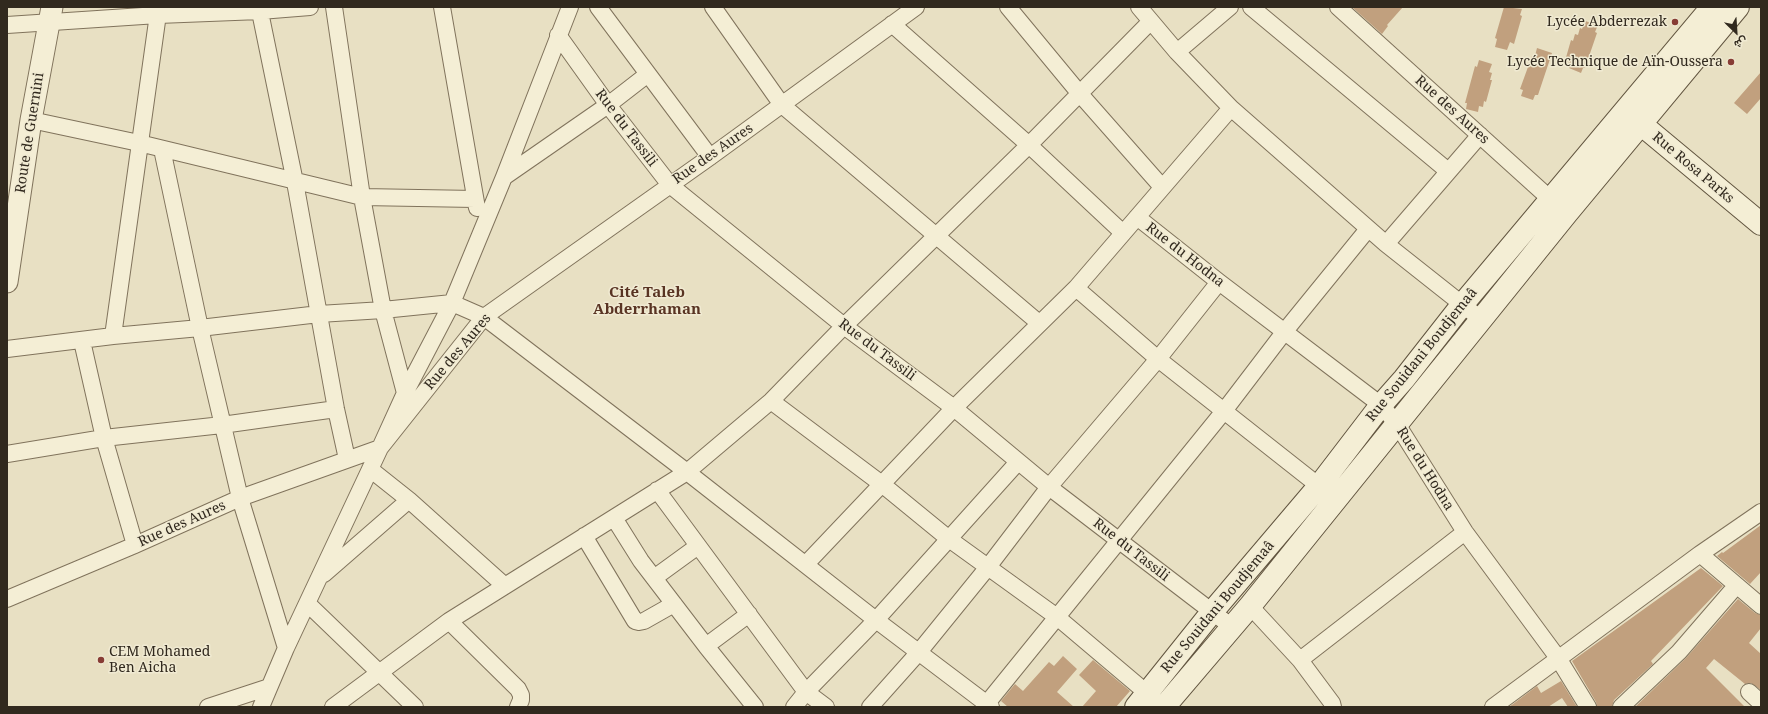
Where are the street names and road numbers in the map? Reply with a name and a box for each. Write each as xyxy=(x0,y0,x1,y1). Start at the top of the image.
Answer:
street label: Route de Guernini xyxy=(12,71,48,195)
street label: Rue des Aures xyxy=(1411,72,1493,148)
street label: Rue du Tassili xyxy=(592,86,660,170)
street label: Rue des Aures xyxy=(670,120,756,188)
street label: Rue Rosa Parks xyxy=(1649,129,1737,207)
street label: Rue du Hodna xyxy=(1142,219,1228,291)
street label: Rue Souidani Boudjemaâ xyxy=(1363,285,1481,425)
street label: Rue des Aures xyxy=(421,311,495,393)
street label: Rue du Tassili xyxy=(835,316,919,384)
street label: Rue du Hodna xyxy=(1393,424,1457,514)
street label: Rue des Aures xyxy=(136,497,228,551)
street label: Rue du Tassili xyxy=(1089,515,1173,585)
street label: Rue Souidani Boudjemaâ xyxy=(1158,538,1278,676)

